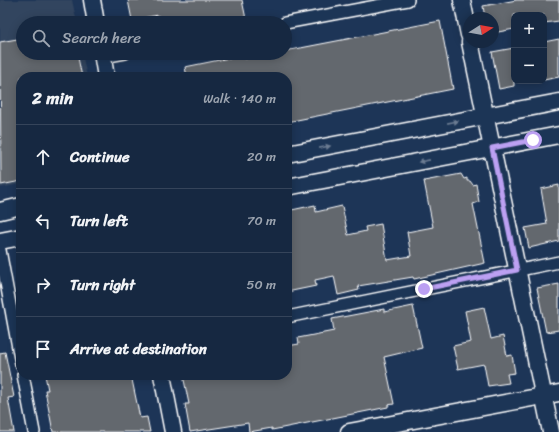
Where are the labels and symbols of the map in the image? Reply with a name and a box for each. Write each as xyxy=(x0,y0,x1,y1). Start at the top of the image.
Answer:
north arrow xyxy=(463,12,499,48)
one-way arrow xyxy=(447,119,459,125)
route start xyxy=(524,131,542,149)
one-way arrow xyxy=(319,144,331,150)
one-way arrow xyxy=(418,158,431,164)
route end xyxy=(415,280,433,298)

